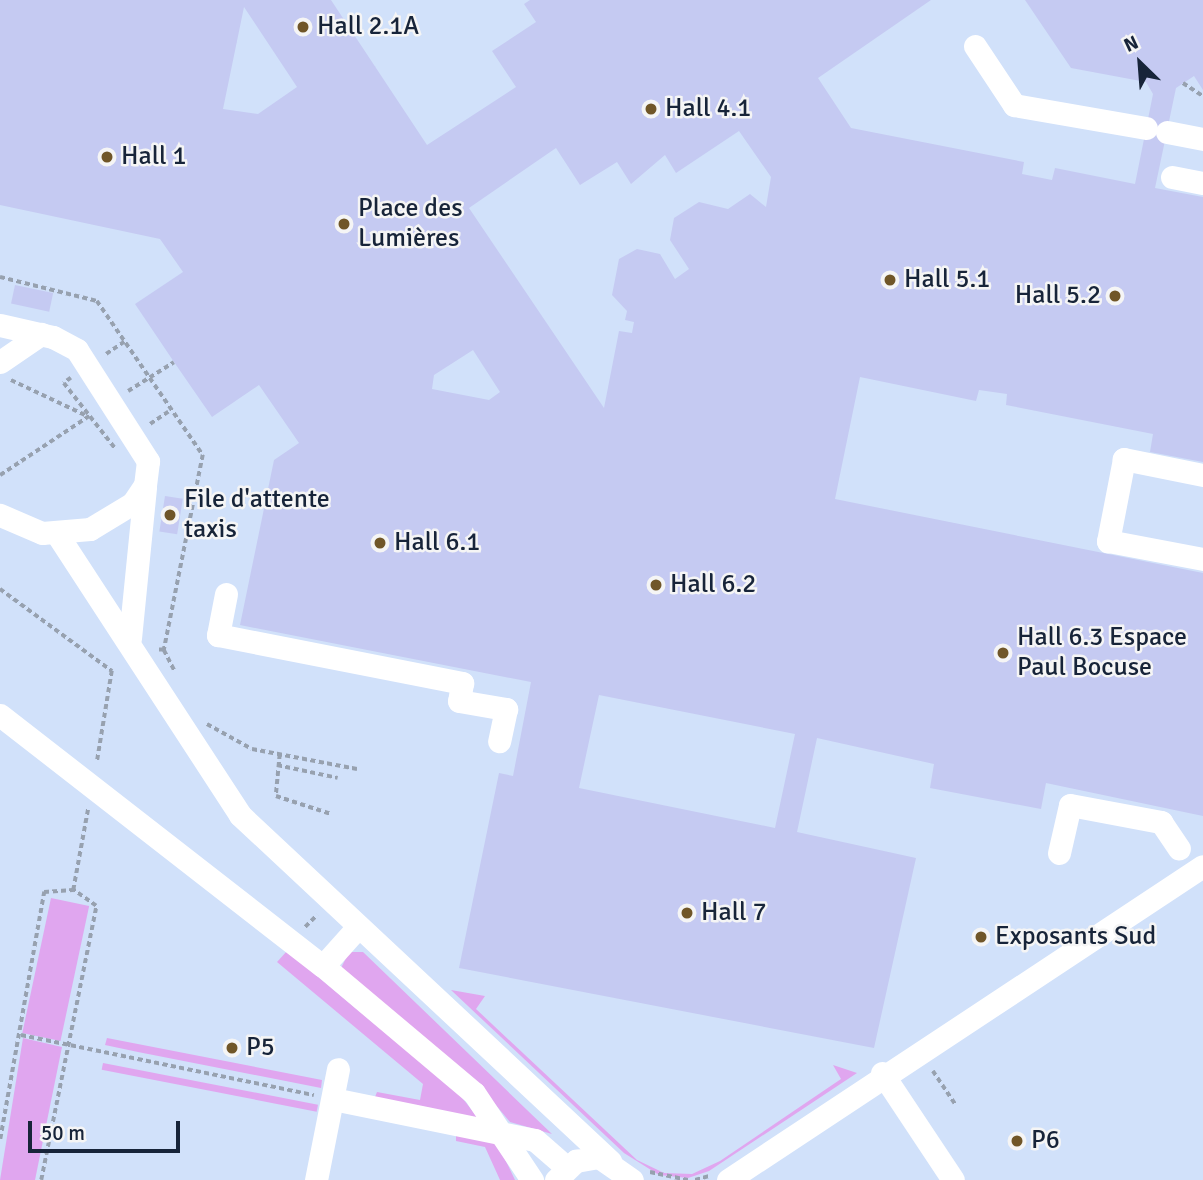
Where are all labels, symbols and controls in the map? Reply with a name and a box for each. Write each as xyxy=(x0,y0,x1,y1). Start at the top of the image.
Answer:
place label: Hall 2.1A xyxy=(317,11,419,43)
marker: Hall 2.1A xyxy=(295,19,311,35)
north arrow xyxy=(1105,28,1175,98)
text: N xyxy=(1120,30,1142,58)
place label: Hall 4.1 xyxy=(665,93,751,125)
marker: Hall 4.1 xyxy=(643,101,659,117)
place label: Hall 1 xyxy=(121,141,186,173)
marker: Hall 1 xyxy=(99,149,115,165)
place label: Place des Lumières xyxy=(358,193,463,255)
marker: Place des Lumières xyxy=(336,216,352,232)
place label: Hall 5.1 xyxy=(904,264,990,296)
marker: Hall 5.1 xyxy=(882,272,898,288)
place label: Hall 5.2 xyxy=(1015,280,1101,312)
marker: Hall 5.2 xyxy=(1107,288,1123,304)
place label: File d'attente taxis xyxy=(184,484,330,546)
marker: File d'attente taxis xyxy=(162,507,178,523)
place label: Hall 6.1 xyxy=(394,527,480,559)
marker: Hall 6.1 xyxy=(372,535,388,551)
place label: Hall 6.2 xyxy=(670,569,756,601)
marker: Hall 6.2 xyxy=(648,577,664,593)
place label: Hall 6.3 Espace Paul Bocuse xyxy=(1017,622,1187,684)
marker: Hall 6.3 Espace Paul Bocuse xyxy=(995,645,1011,661)
place label: Hall 7 xyxy=(701,897,766,929)
marker: Hall 7 xyxy=(679,905,695,921)
place label: Exposants Sud xyxy=(995,921,1156,953)
marker: Exposants Sud xyxy=(973,929,989,945)
place label: P5 xyxy=(246,1032,275,1064)
marker: P5 xyxy=(224,1040,240,1056)
scale bar xyxy=(32,1106,184,1150)
text: 50 m xyxy=(41,1120,85,1146)
place label: P6 xyxy=(1031,1125,1060,1157)
marker: P6 xyxy=(1009,1133,1025,1149)

